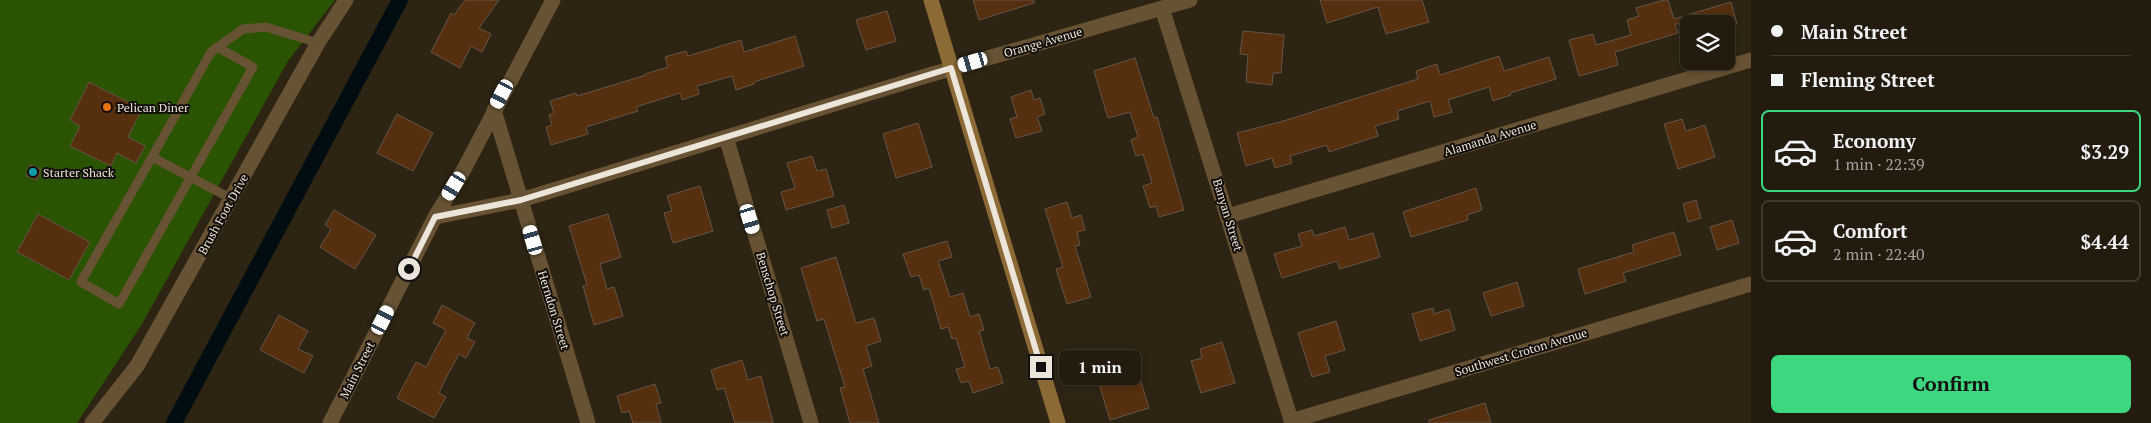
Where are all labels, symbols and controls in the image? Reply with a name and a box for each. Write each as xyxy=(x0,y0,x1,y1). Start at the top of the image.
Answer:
map controls xyxy=(1680,15,1735,70)
button: layers xyxy=(1680,15,1735,70)
text: Main Street xyxy=(1801,19,1907,44)
street label: Orange Avenue xyxy=(1002,24,1084,60)
car xyxy=(956,51,989,73)
text: Fleming Street xyxy=(1801,67,1935,92)
car xyxy=(488,77,515,111)
place label: Pelican Diner xyxy=(117,100,189,115)
marker: Pelican Diner xyxy=(101,101,113,113)
street label: Alamanda Avenue xyxy=(1442,117,1538,159)
text: Economy xyxy=(1833,128,1916,153)
icon: car xyxy=(1773,129,1818,174)
text: $3.29 xyxy=(2080,139,2129,164)
text: 1 min · 22:39 xyxy=(1833,153,1925,175)
place label: Starter Shack xyxy=(43,165,115,180)
marker: Starter Shack xyxy=(27,166,39,178)
car xyxy=(439,169,468,203)
street label: Brush Foot Drive xyxy=(195,171,251,257)
street label: Banyan Street xyxy=(1210,177,1246,253)
car xyxy=(738,202,761,236)
text: Comfort xyxy=(1833,218,1908,243)
icon: car xyxy=(1773,219,1818,264)
car xyxy=(521,224,544,256)
text: $4.44 xyxy=(2080,229,2129,254)
text: 2 min · 22:40 xyxy=(1833,243,1925,265)
street label: Benschop Street xyxy=(753,250,793,338)
route start xyxy=(398,258,420,280)
street label: Herndon Street xyxy=(535,269,573,352)
car xyxy=(369,303,396,337)
street label: Southwest Croton Avenue xyxy=(1453,325,1589,379)
street label: Main Street xyxy=(336,338,378,401)
callout: 1 min xyxy=(1058,350,1141,384)
button: Confirm xyxy=(1771,355,2131,413)
route end xyxy=(1030,356,1052,378)
text: 1 min xyxy=(1078,356,1122,378)

